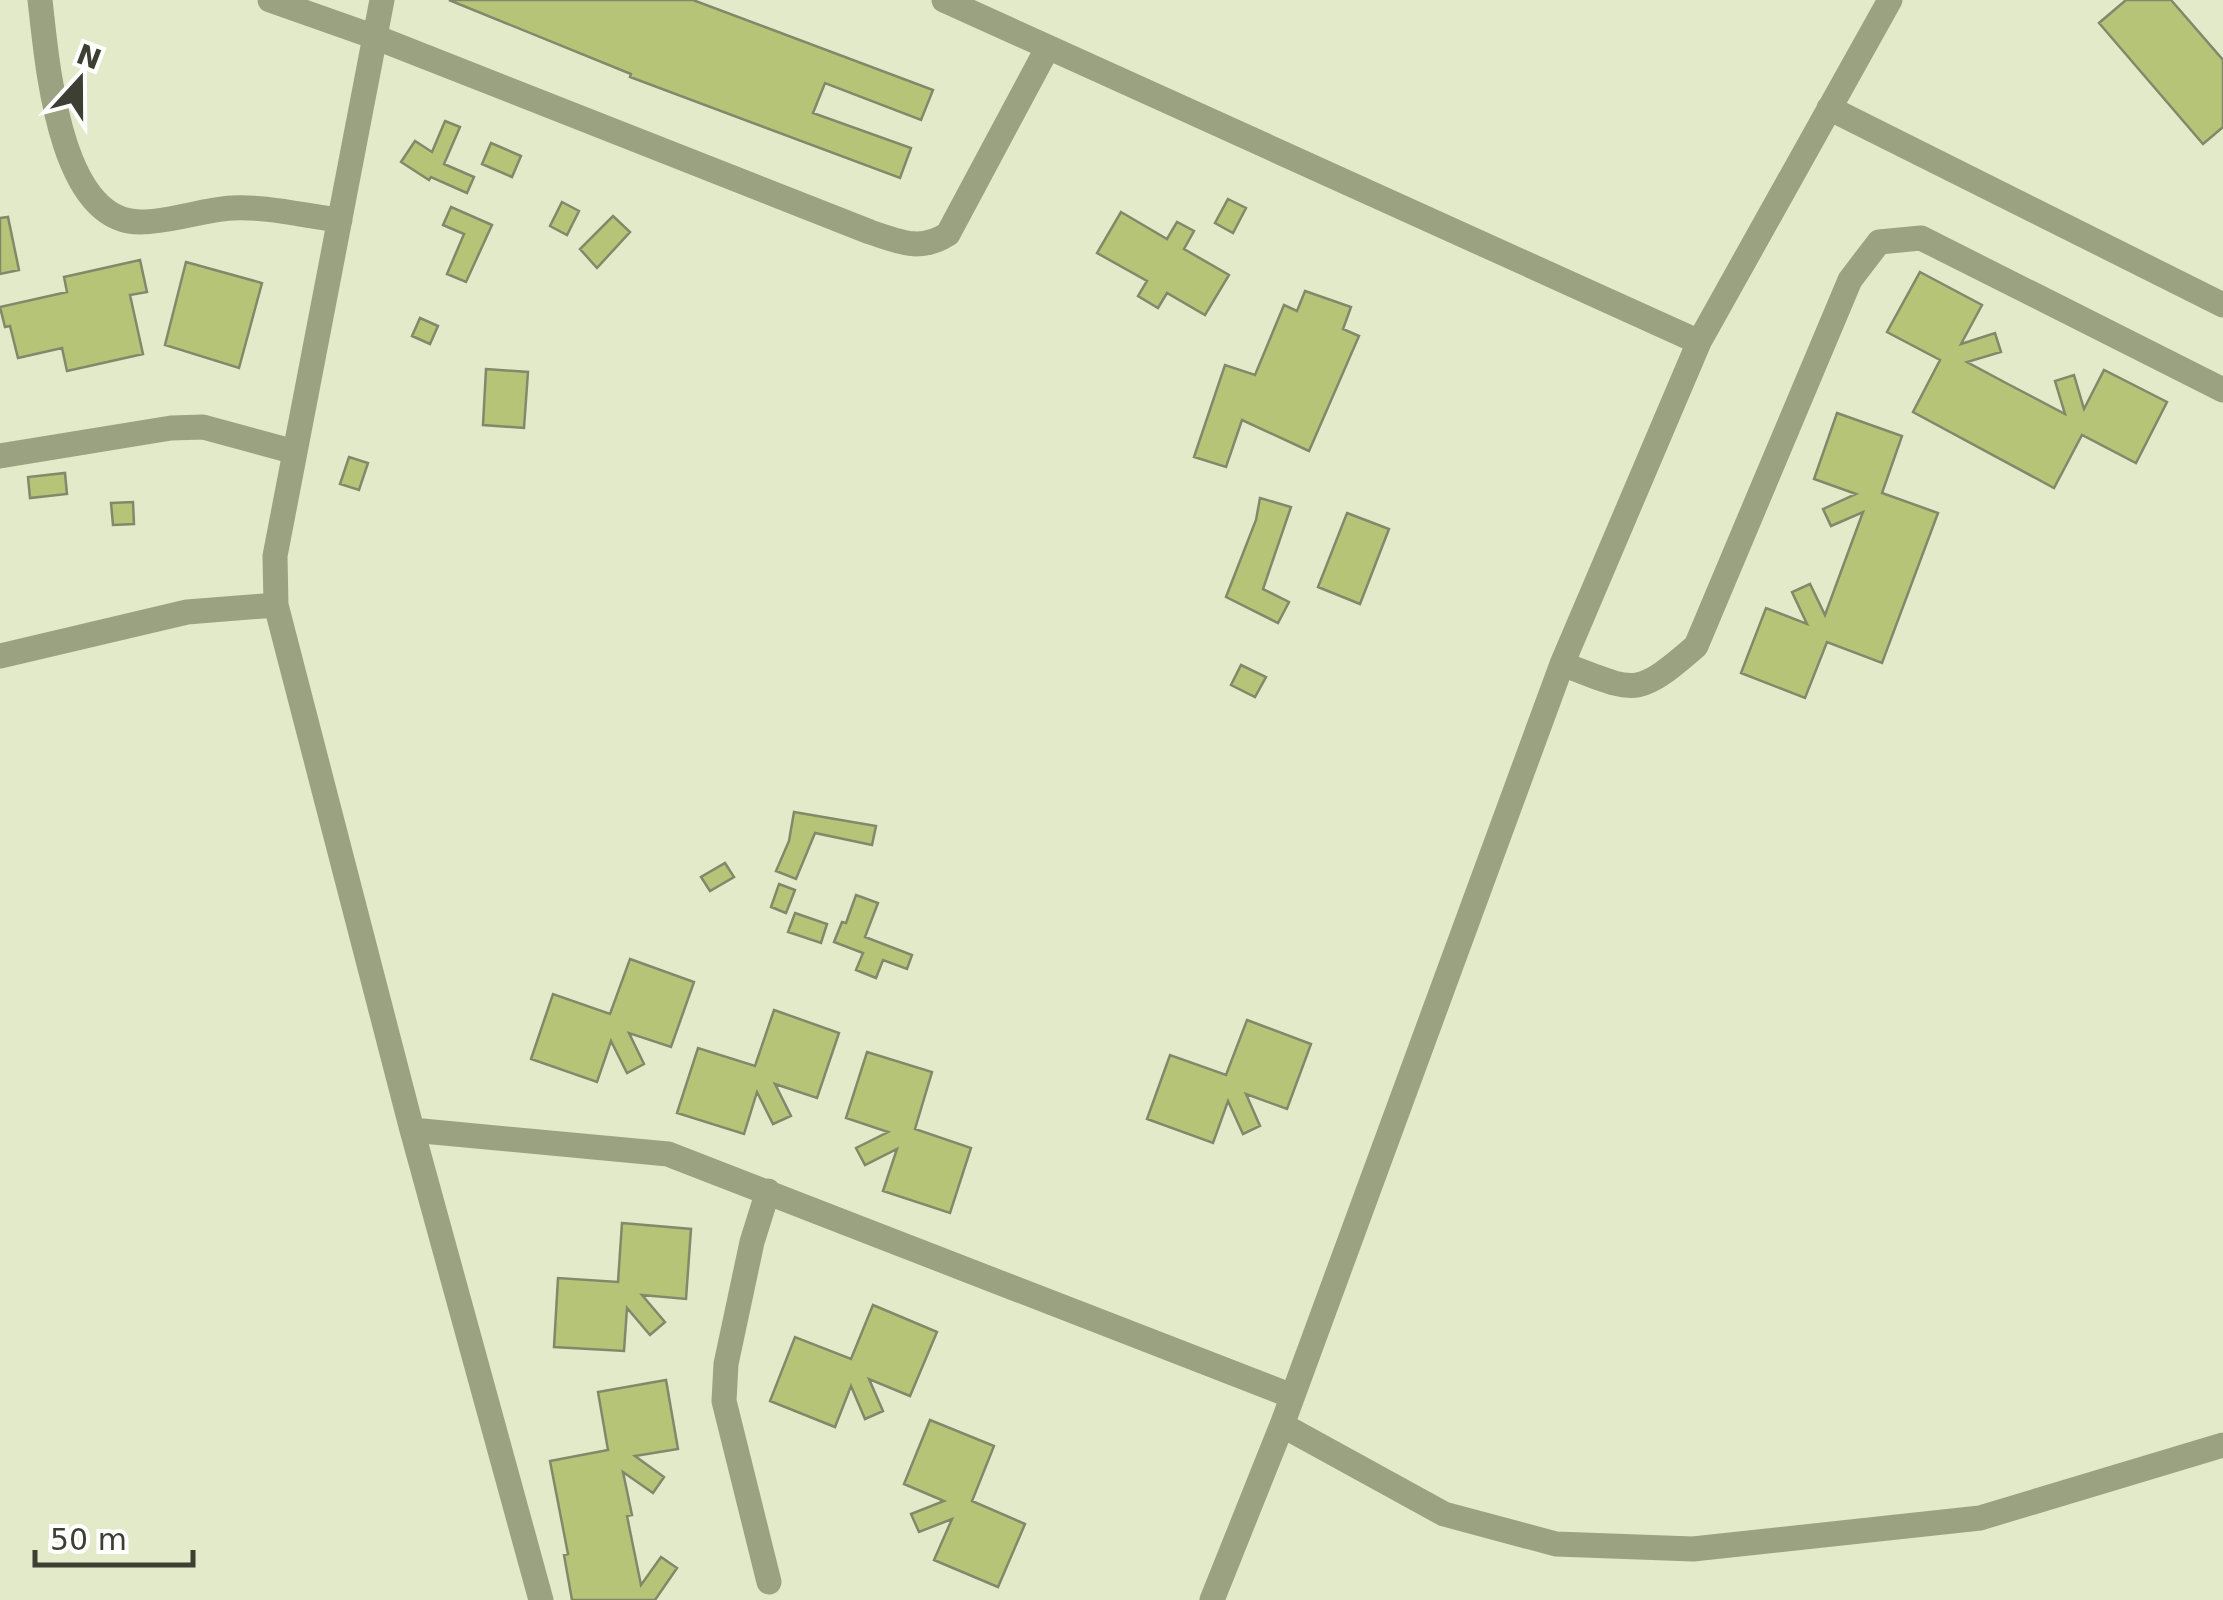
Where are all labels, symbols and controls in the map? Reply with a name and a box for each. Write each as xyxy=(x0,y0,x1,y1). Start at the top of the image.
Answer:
north arrow xyxy=(30,30,130,130)
text: N xyxy=(72,38,106,77)
scale bar xyxy=(35,1505,192,1567)
text: 50 m xyxy=(50,1522,127,1557)

